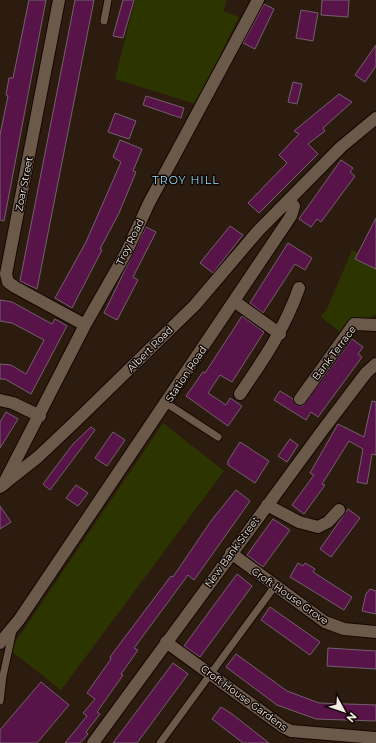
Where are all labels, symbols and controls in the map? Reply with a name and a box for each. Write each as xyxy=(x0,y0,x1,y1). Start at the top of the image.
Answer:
street label: Zoar Street xyxy=(12,156,36,212)
district label: TROY HILL xyxy=(152,173,220,187)
street label: Troy Road xyxy=(113,217,147,267)
street label: Albert Road xyxy=(124,323,176,375)
street label: Bank Terrace xyxy=(309,323,359,383)
street label: Station Road xyxy=(163,344,209,404)
street label: New Bank Street xyxy=(202,514,262,590)
street label: Croft House Grove xyxy=(249,565,331,627)
street label: Croft House Gardens xyxy=(198,662,290,734)
north arrow xyxy=(324,691,364,731)
text: N xyxy=(343,710,360,725)

